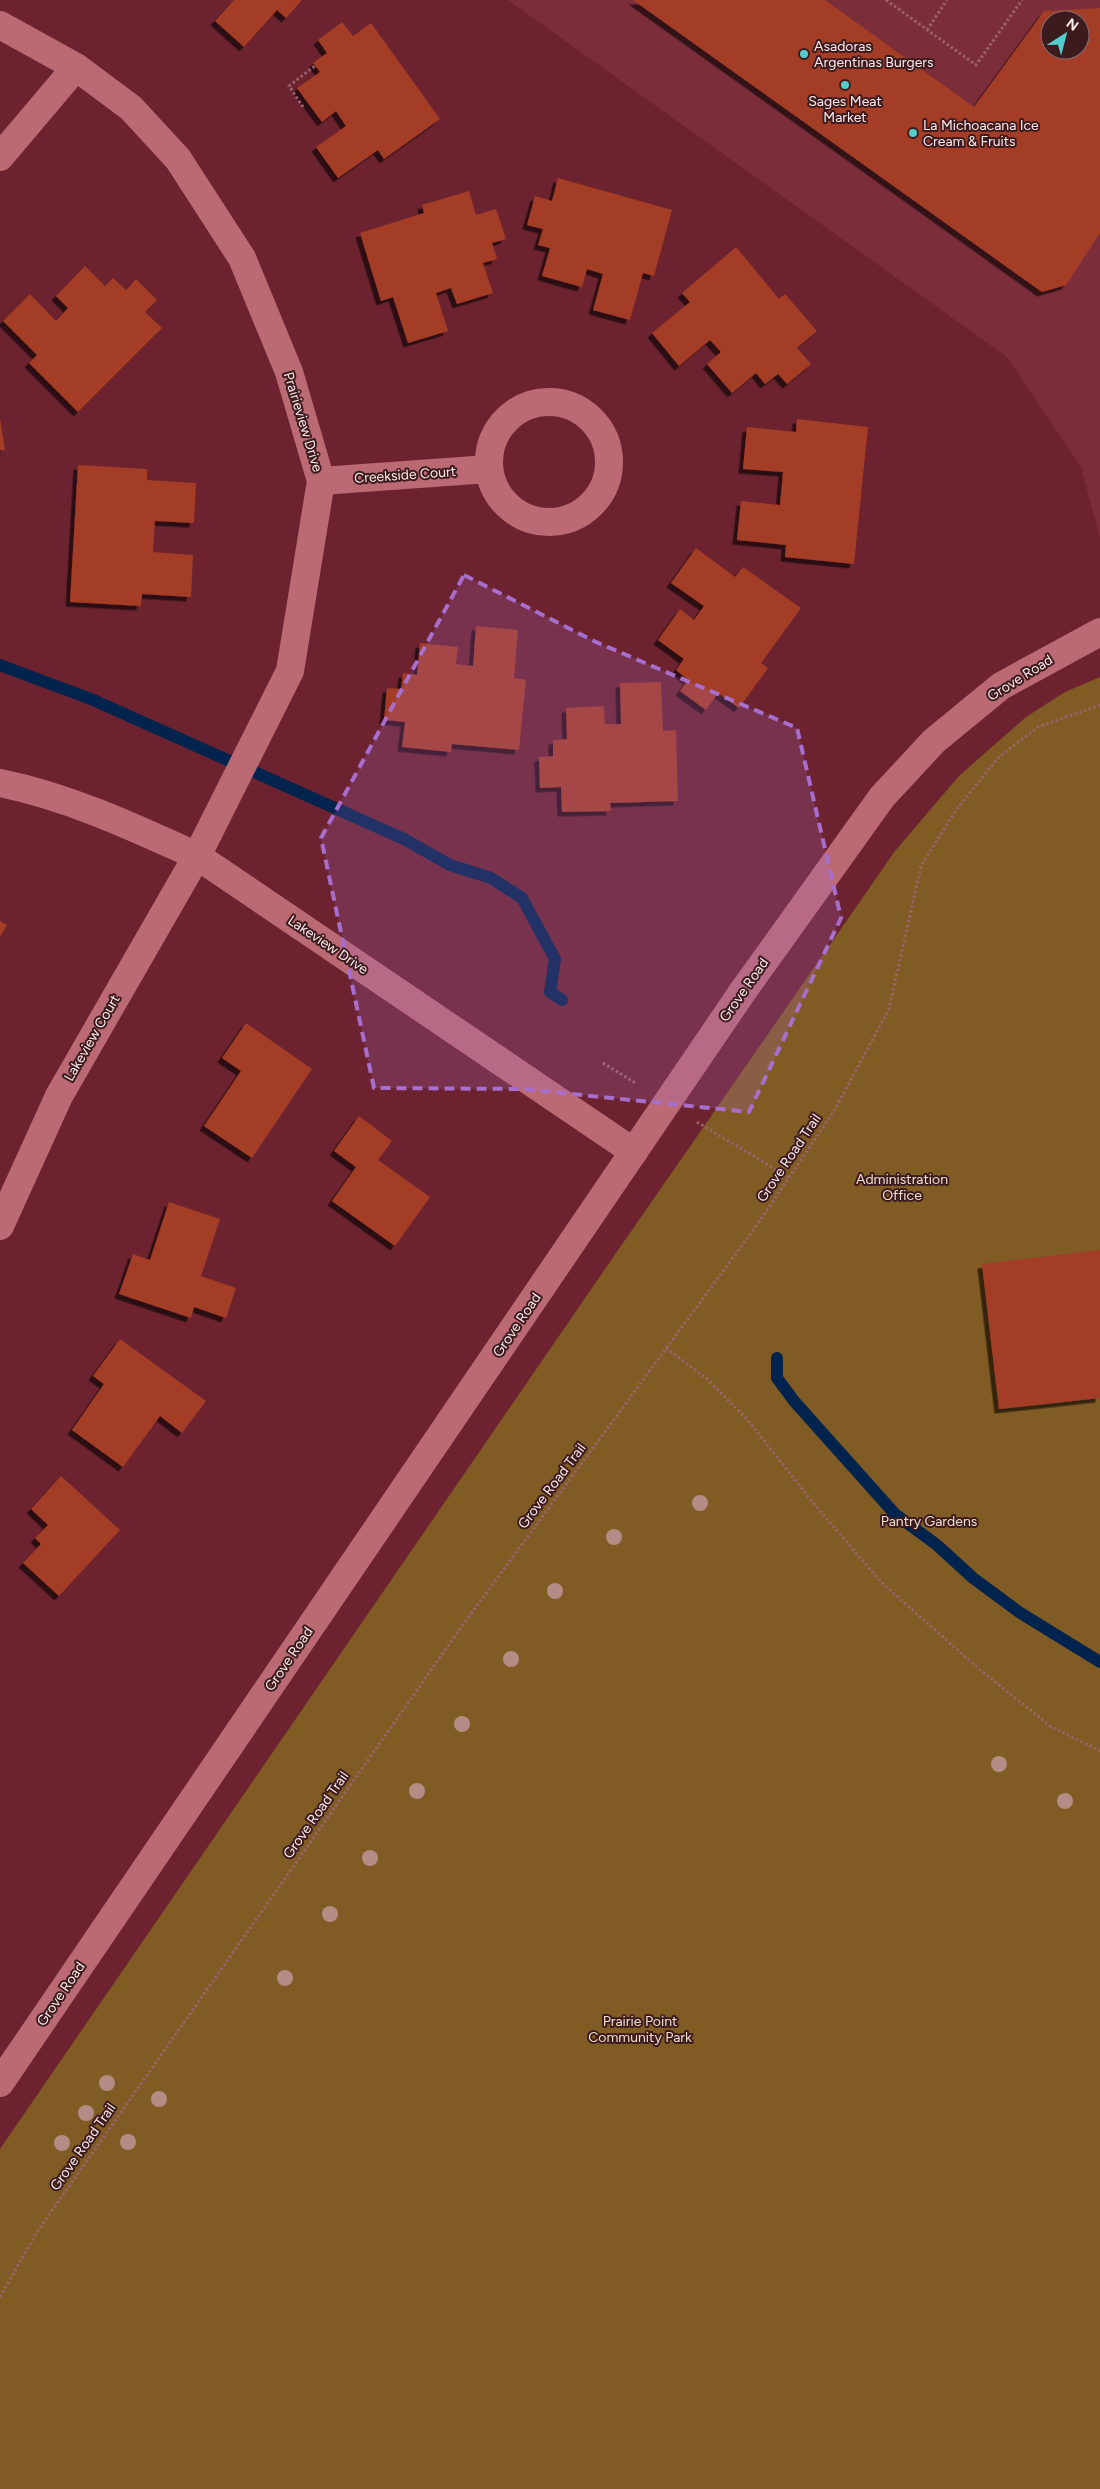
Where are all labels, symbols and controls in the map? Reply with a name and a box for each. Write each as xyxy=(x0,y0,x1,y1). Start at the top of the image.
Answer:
north arrow xyxy=(1040,10,1090,60)
text: N xyxy=(1063,15,1082,35)
place label: Asadoras Argentinas Burgers xyxy=(814,38,934,71)
marker: Asadoras Argentinas Burgers xyxy=(798,48,810,60)
marker: Sages Meat Market xyxy=(839,79,851,91)
place label: Sages Meat Market xyxy=(808,93,882,126)
place label: La Michoacana Ice Cream & Fruits xyxy=(923,117,1039,150)
marker: La Michoacana Ice Cream & Fruits xyxy=(907,127,919,139)
street label: Prairieview Drive xyxy=(280,370,326,474)
street label: Creekside Court xyxy=(354,463,456,487)
street label: Grove Road xyxy=(984,651,1056,705)
street label: Lakeview Drive xyxy=(285,912,372,978)
street label: Grove Road xyxy=(716,955,772,1025)
street label: Lakeview Court xyxy=(60,992,124,1084)
street label: Grove Road Trail xyxy=(753,1111,825,1205)
park label: Administration Office xyxy=(856,1171,948,1204)
street label: Grove Road xyxy=(489,1290,545,1360)
street label: Grove Road Trail xyxy=(514,1440,590,1532)
park label: Pantry Gardens xyxy=(881,1513,977,1530)
street label: Grove Road xyxy=(261,1624,317,1694)
street label: Grove Road Trail xyxy=(280,1768,352,1862)
street label: Grove Road xyxy=(33,1959,89,2029)
park label: Prairie Point Community Park xyxy=(588,2013,692,2046)
street label: Grove Road Trail xyxy=(47,2100,119,2194)

